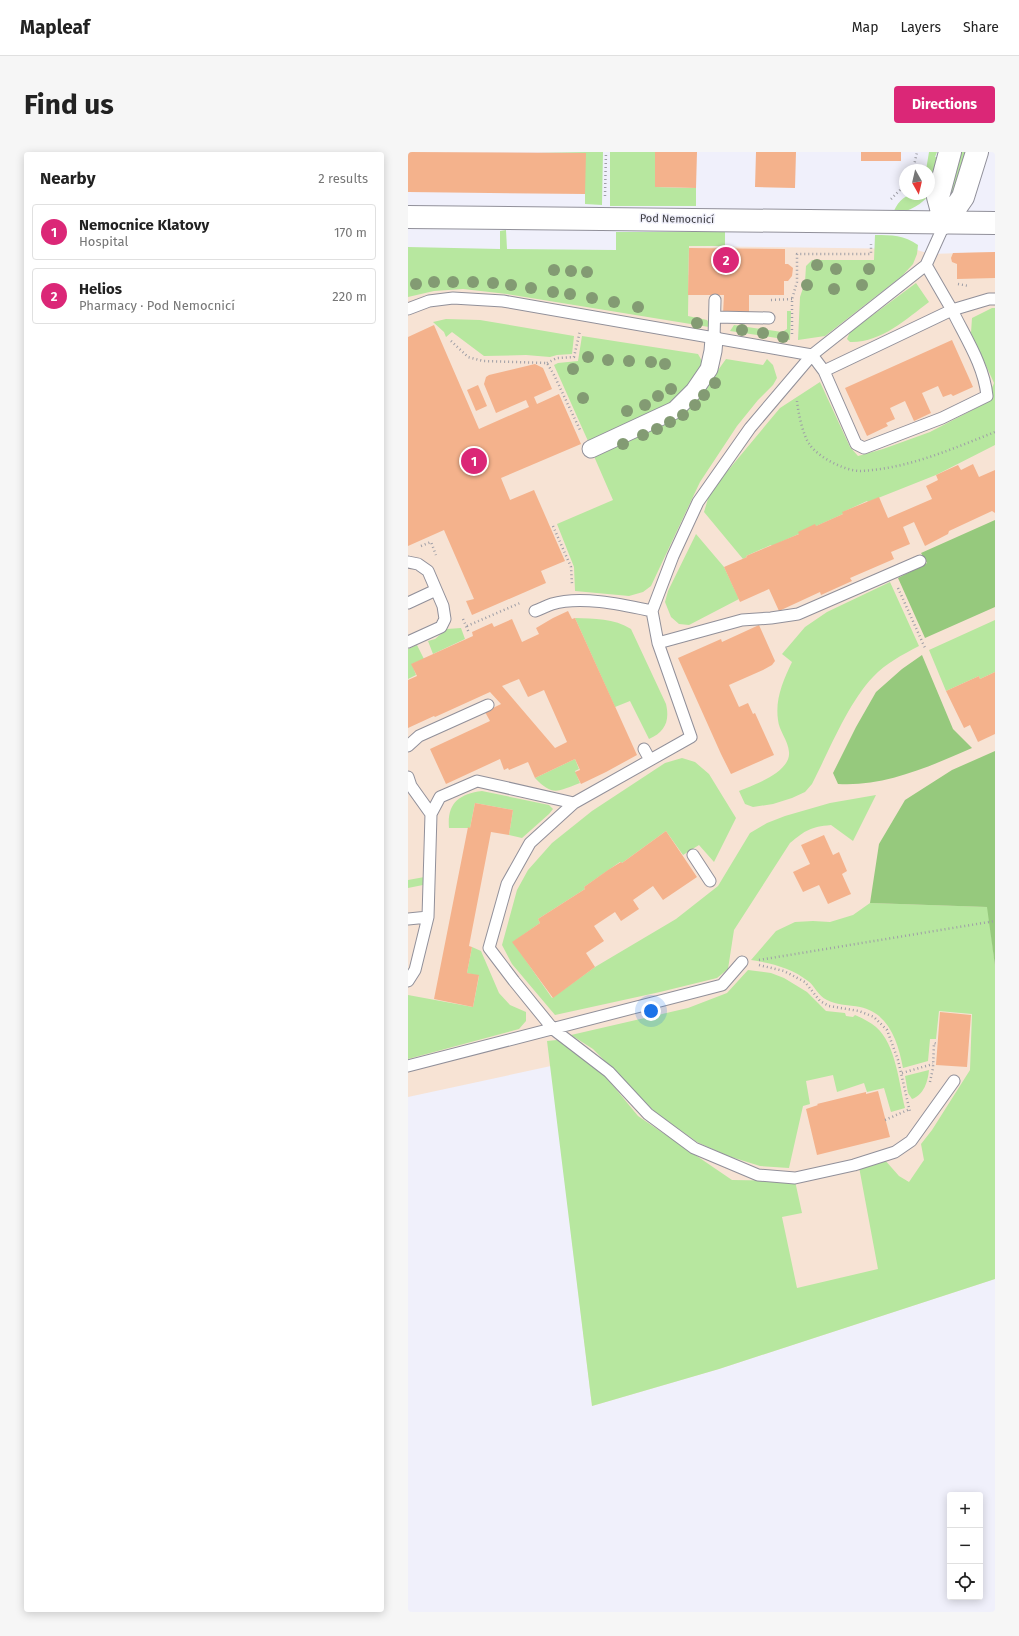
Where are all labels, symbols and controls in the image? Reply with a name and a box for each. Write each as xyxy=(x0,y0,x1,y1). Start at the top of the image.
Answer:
text: Mapleaf xyxy=(20,16,90,39)
text: Map xyxy=(852,19,878,36)
text: Layers xyxy=(900,19,941,36)
text: Share xyxy=(963,19,999,36)
button: Directions xyxy=(894,86,995,123)
text: Find us xyxy=(24,88,114,121)
north arrow xyxy=(899,164,935,200)
text: Nearby xyxy=(40,168,95,189)
text: 2 results xyxy=(318,171,368,186)
street label: Pod Nemocnicí xyxy=(640,212,714,226)
text: Nemocnice Klatovy xyxy=(79,216,209,234)
text: 1 xyxy=(51,225,57,240)
text: 170 m xyxy=(334,225,367,240)
text: Hospital xyxy=(79,234,128,249)
pin: 2 xyxy=(713,245,739,275)
text: Helios xyxy=(79,280,122,298)
text: 2 xyxy=(51,289,57,304)
text: 220 m xyxy=(332,289,367,304)
text: Pharmacy · Pod Nemocnicí xyxy=(79,298,235,313)
pin: 1 xyxy=(461,446,487,476)
your location xyxy=(641,1001,661,1021)
map controls xyxy=(947,1492,983,1600)
button: + xyxy=(947,1492,983,1528)
button: − xyxy=(947,1528,983,1564)
button: locate xyxy=(947,1564,983,1600)

